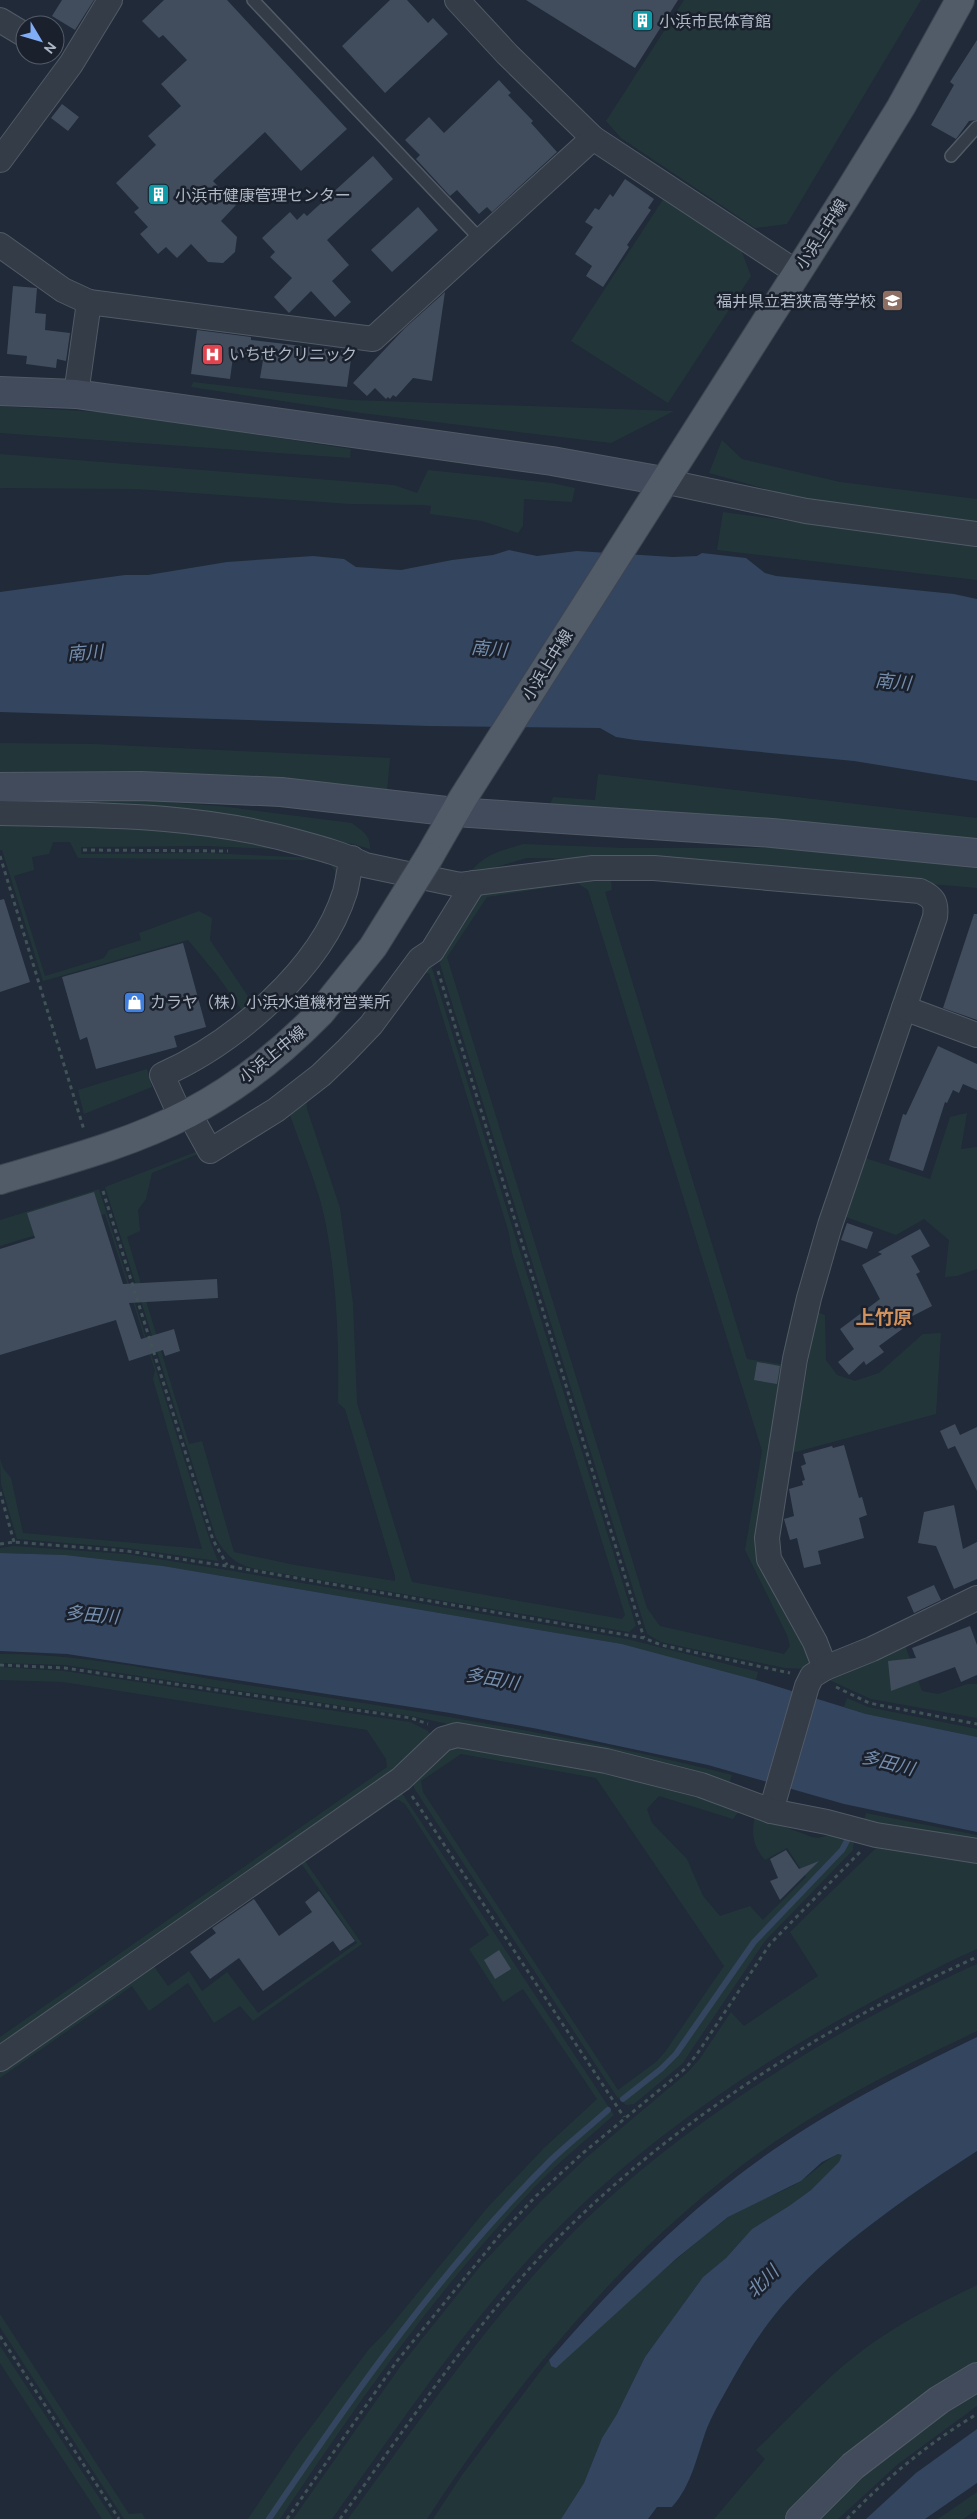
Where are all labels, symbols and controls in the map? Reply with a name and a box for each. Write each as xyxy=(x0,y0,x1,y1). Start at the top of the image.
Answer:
building icon: 小浜市民体育館 xyxy=(631,9,655,33)
place label: 小浜市民体育館 xyxy=(659,12,771,30)
north arrow xyxy=(15,15,65,65)
text: N xyxy=(41,39,60,57)
building icon: 小浜市健康管理センター xyxy=(147,183,171,207)
place label: 小浜市健康管理センター xyxy=(175,186,351,204)
street label: 小浜上中線 xyxy=(792,196,850,272)
school or university icon: 福井県立若狭高等学校 xyxy=(880,289,904,313)
place label: 福井県立若狭高等学校 xyxy=(716,292,876,310)
hospital icon: いちせクリニック xyxy=(201,342,225,366)
place label: いちせクリニック xyxy=(229,345,357,363)
street label: 小浜上中線 xyxy=(518,626,576,704)
water label: 南川 xyxy=(470,636,510,660)
water label: 南川 xyxy=(66,641,106,663)
water label: 南川 xyxy=(874,669,914,693)
shop icon: カラヤ（株）小浜水道機材営業所 xyxy=(122,990,146,1014)
place label: カラヤ（株）小浜水道機材営業所 xyxy=(150,993,390,1011)
street label: 小浜上中線 xyxy=(235,1022,309,1086)
district label: 上竹原 xyxy=(855,1306,913,1328)
water label: 多田川 xyxy=(64,1602,122,1626)
water label: 多田川 xyxy=(464,1663,522,1693)
water label: 多田川 xyxy=(859,1746,919,1779)
water label: 北川 xyxy=(742,2260,783,2301)

